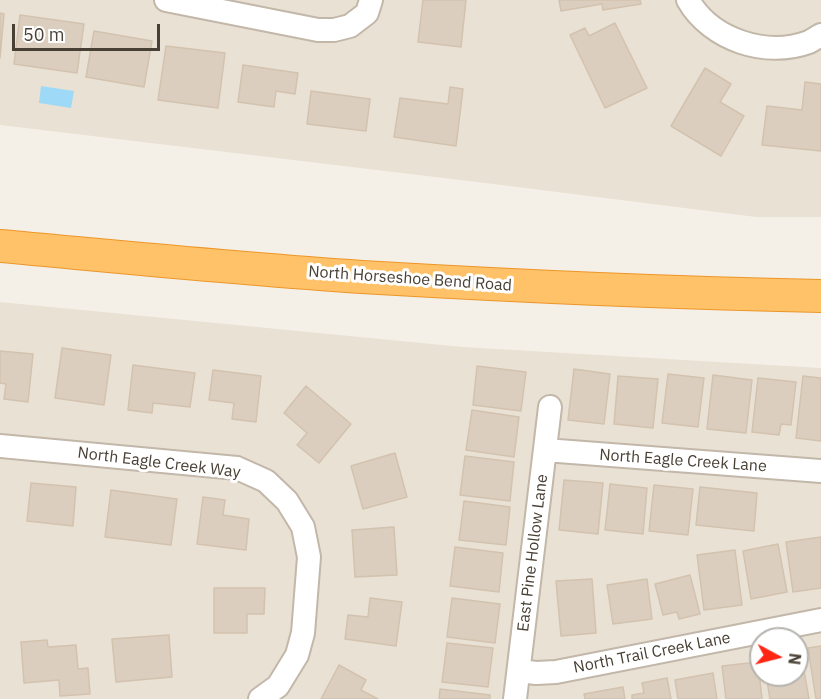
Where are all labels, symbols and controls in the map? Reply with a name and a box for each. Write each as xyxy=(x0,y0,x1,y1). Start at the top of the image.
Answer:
scale bar xyxy=(15,12,164,50)
text: 50 m xyxy=(23,23,65,46)
street label: North Horseshoe Bend Road xyxy=(308,262,512,296)
street label: North Eagle Creek Way xyxy=(76,443,242,483)
street label: North Eagle Creek Lane xyxy=(599,446,767,476)
street label: East Pine Hollow Lane xyxy=(514,473,552,633)
north arrow xyxy=(749,627,809,687)
street label: North Trail Creek Lane xyxy=(572,628,732,678)
text: N xyxy=(784,652,806,666)

